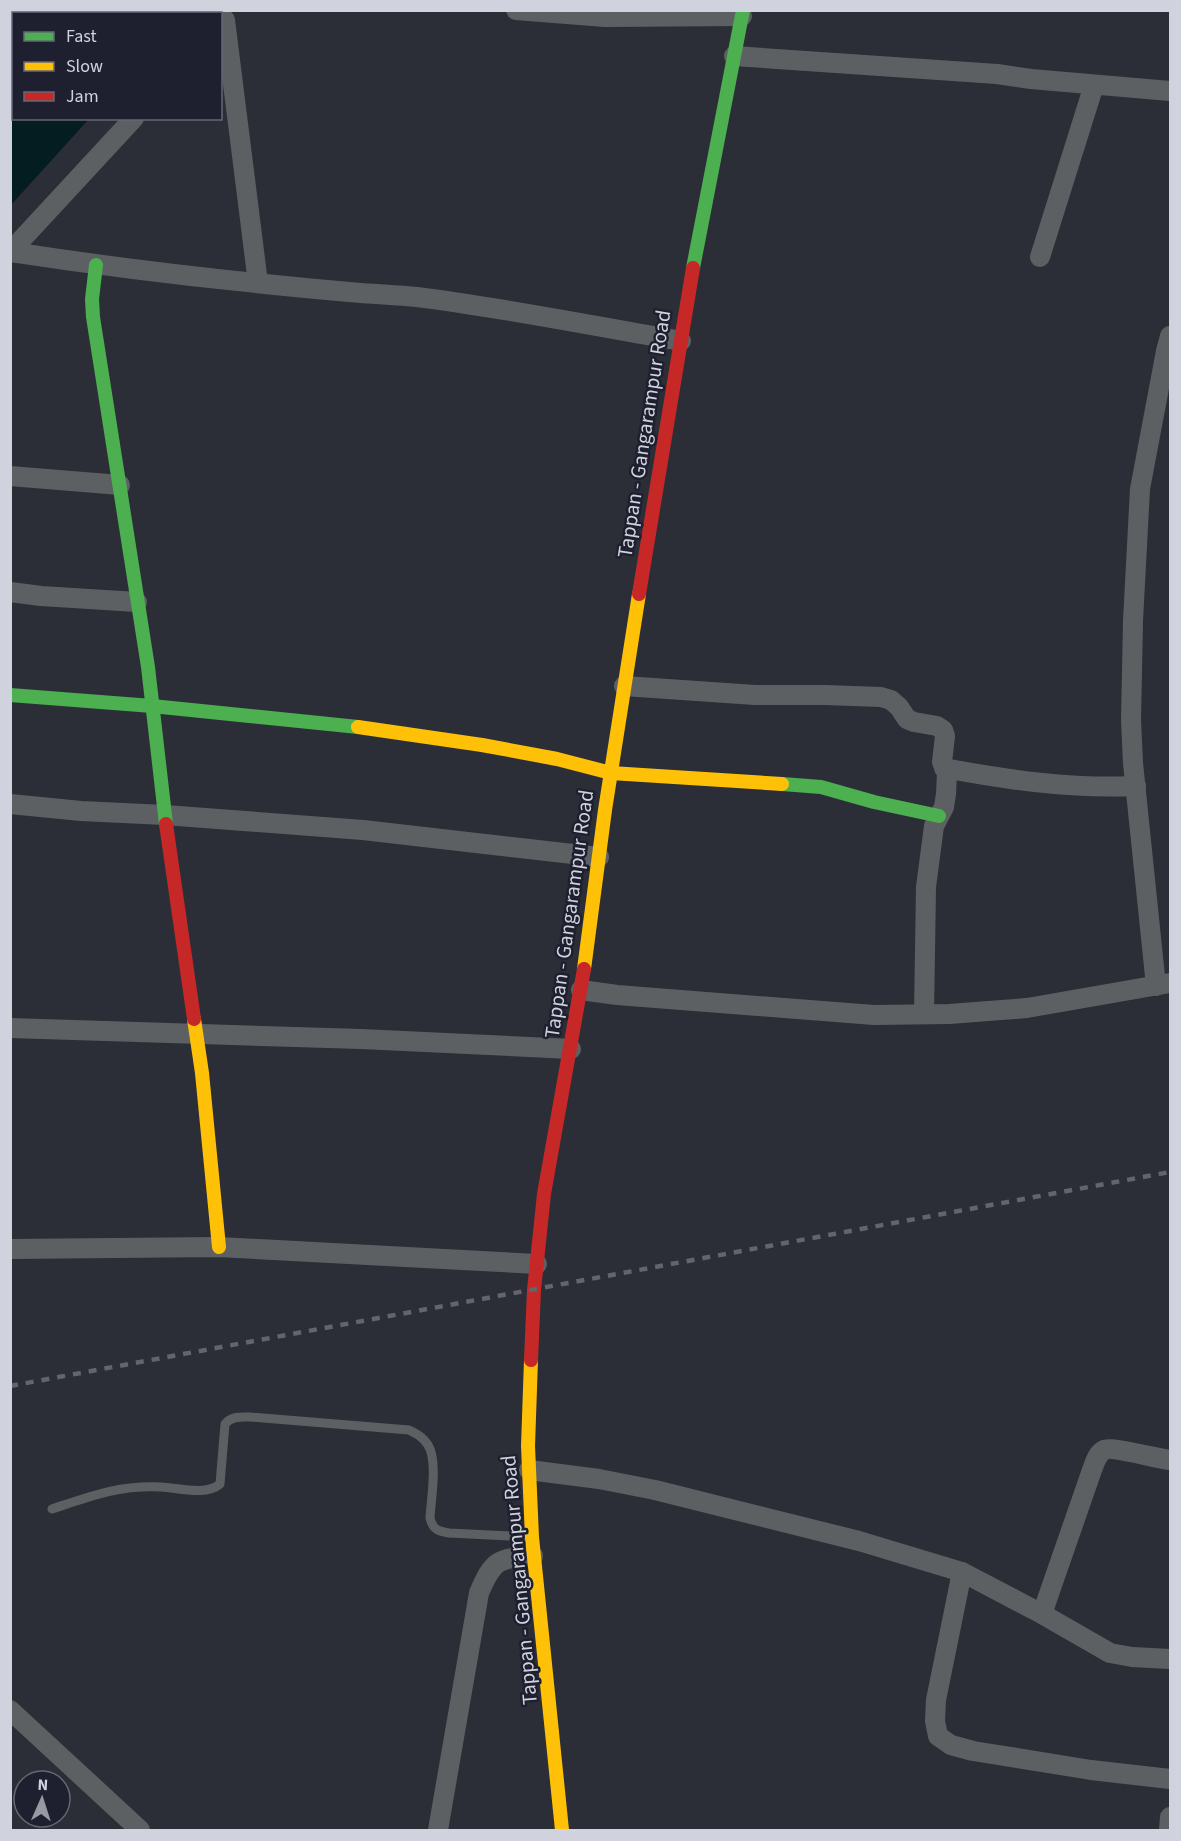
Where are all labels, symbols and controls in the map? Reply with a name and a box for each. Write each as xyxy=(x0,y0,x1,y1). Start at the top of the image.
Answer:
legend xyxy=(12,12,222,120)
text: Fast xyxy=(66,24,97,49)
text: Slow xyxy=(66,54,103,79)
text: Jam xyxy=(66,84,99,109)
street label: Tappan - Gangarampur Road xyxy=(610,308,678,560)
street label: Tappan - Gangarampur Road xyxy=(537,788,601,1040)
street label: Tappan - Gangarampur Road xyxy=(493,1454,545,1706)
north arrow xyxy=(12,1769,72,1829)
text: N xyxy=(37,1774,49,1796)

